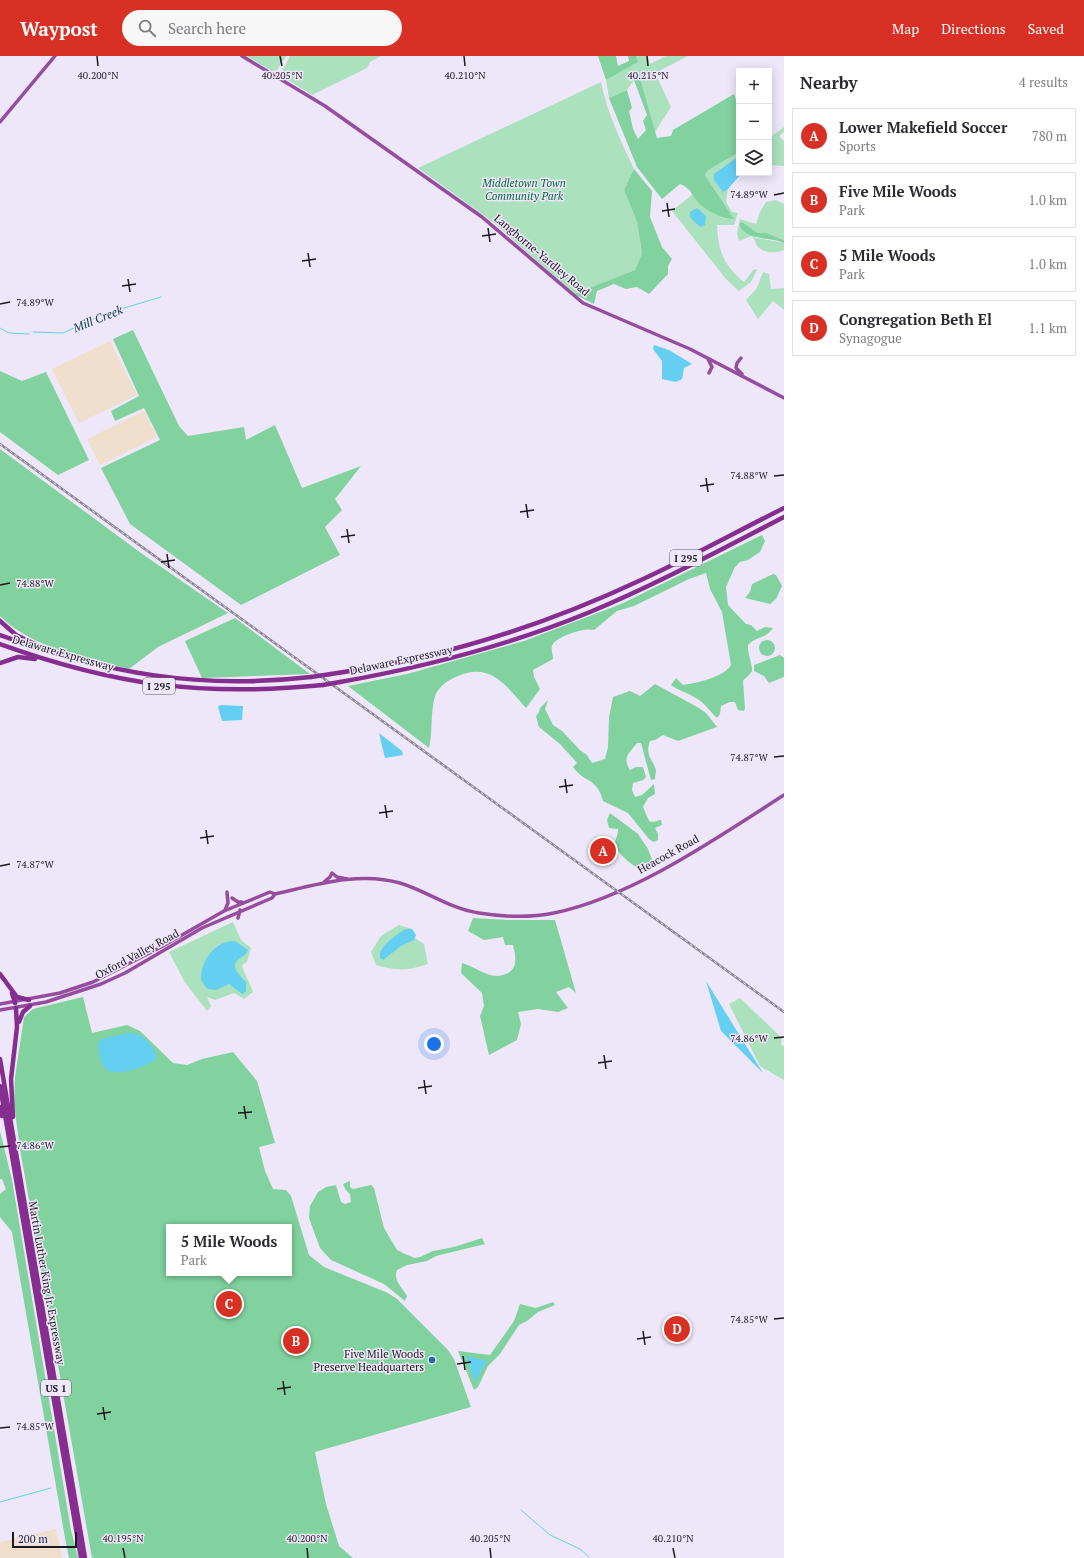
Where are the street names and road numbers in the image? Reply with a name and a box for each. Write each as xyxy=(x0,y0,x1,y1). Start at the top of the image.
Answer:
street label: Langhorne-Yardley Road xyxy=(491,211,593,299)
road number: I 295 xyxy=(670,550,702,566)
street label: Delaware Expressway xyxy=(11,632,116,674)
street label: Delaware Expressway xyxy=(348,642,454,678)
road number: I 295 xyxy=(143,678,175,694)
street label: Heacock Road xyxy=(635,831,701,877)
street label: Oxford Valley Road xyxy=(93,926,181,982)
street label: Martin Luther King Jr. Expressway xyxy=(26,1200,68,1366)
road number: US 1 xyxy=(41,1380,71,1396)

